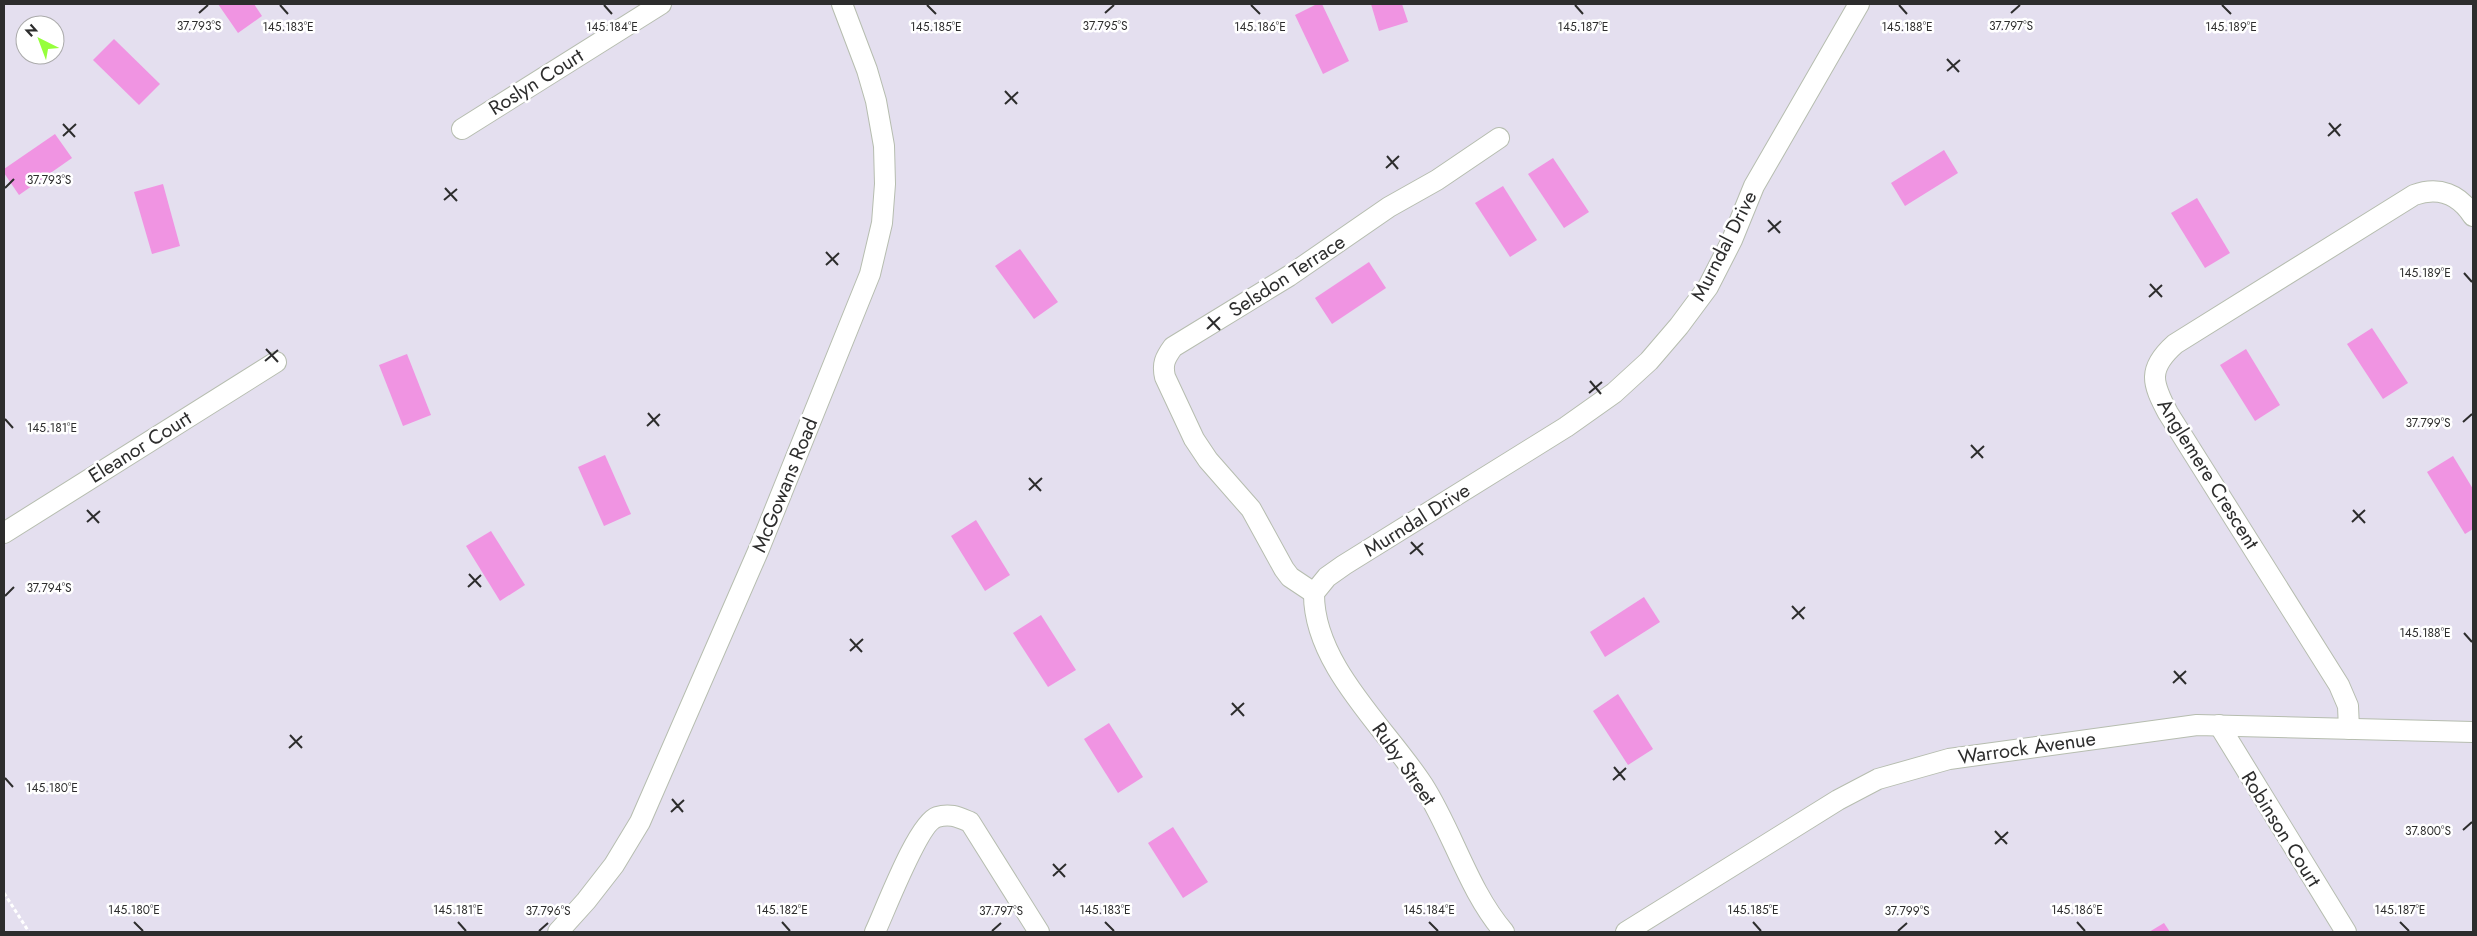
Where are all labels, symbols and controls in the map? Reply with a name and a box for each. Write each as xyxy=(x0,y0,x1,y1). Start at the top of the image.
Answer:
north arrow xyxy=(15,15,65,65)
text: 37.793°S xyxy=(177,17,222,35)
text: 37.795°S xyxy=(1083,17,1128,35)
text: 37.797°S xyxy=(1989,17,2033,35)
text: 145.183°E xyxy=(262,18,314,36)
text: 145.184°E xyxy=(586,18,638,36)
text: 145.185°E xyxy=(910,18,962,36)
text: 145.186°E xyxy=(1234,18,1286,36)
text: 145.187°E xyxy=(1558,18,1608,36)
text: 145.188°E xyxy=(1881,18,1933,36)
text: 145.189°E xyxy=(2205,18,2257,36)
text: N xyxy=(20,19,42,41)
street label: Roslyn Court xyxy=(483,41,589,123)
text: 37.793°S xyxy=(27,171,72,189)
street label: Murndal Drive xyxy=(1684,186,1764,306)
street label: Selsdon Terrace xyxy=(1223,227,1351,325)
text: 145.189°E xyxy=(2399,264,2451,282)
street label: Anglemere Crescent xyxy=(2150,393,2266,555)
street label: Eleanor Court xyxy=(83,404,197,490)
street label: McGowans Road xyxy=(745,413,825,557)
text: 37.799°S xyxy=(2405,414,2451,432)
text: 145.181°E xyxy=(27,419,77,437)
street label: Murndal Drive xyxy=(1358,476,1476,564)
text: 37.794°S xyxy=(26,579,72,597)
text: 145.188°E xyxy=(2399,624,2451,642)
street label: Ruby Street xyxy=(1365,717,1443,812)
street label: Warrock Avenue xyxy=(1956,724,2098,772)
street label: Robinson Court xyxy=(2234,766,2328,893)
text: 145.180°E xyxy=(26,779,78,797)
text: 37.800°S xyxy=(2405,822,2451,840)
text: 145.180°E xyxy=(108,901,160,919)
text: 145.181°E xyxy=(433,901,483,919)
text: 145.182°E xyxy=(756,901,808,919)
text: 145.183°E xyxy=(1079,901,1131,919)
text: 145.184°E xyxy=(1403,901,1455,919)
text: 145.185°E xyxy=(1727,901,1779,919)
text: 145.186°E xyxy=(2051,901,2103,919)
text: 145.187°E xyxy=(2375,901,2425,919)
text: 37.796°S xyxy=(525,902,571,920)
text: 37.797°S xyxy=(979,902,1023,920)
text: 37.799°S xyxy=(1884,902,1930,920)

